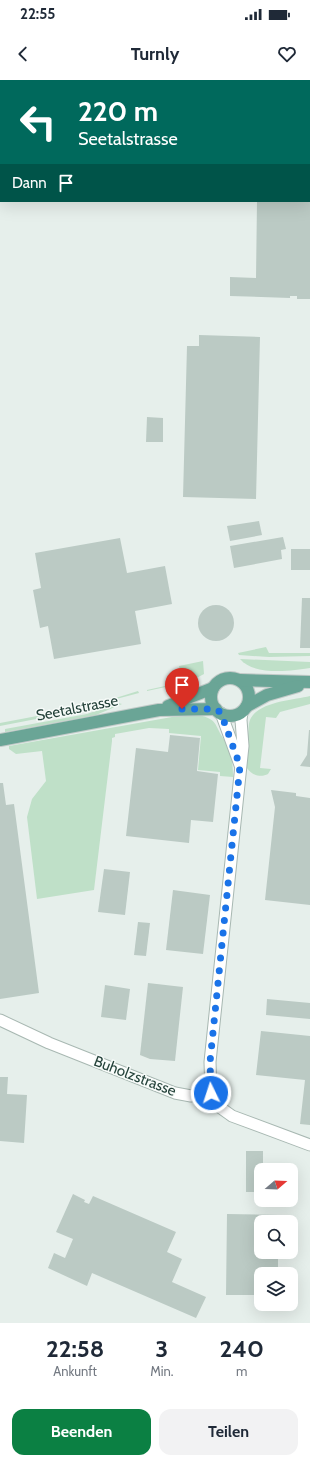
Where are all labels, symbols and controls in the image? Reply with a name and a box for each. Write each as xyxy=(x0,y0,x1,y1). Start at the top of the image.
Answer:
text: 22:55 xyxy=(20,5,55,23)
icon: back xyxy=(12,43,34,65)
text: Turnly xyxy=(131,43,179,65)
icon: heart xyxy=(276,43,298,65)
text: 220 m xyxy=(78,94,158,128)
icon: left xyxy=(12,96,64,148)
text: Seetalstrasse xyxy=(78,128,178,150)
icon: arrive xyxy=(55,172,77,194)
text: Dann xyxy=(12,174,47,192)
pin xyxy=(165,668,199,709)
icon: arrive xyxy=(171,674,193,696)
street label: Seetalstrasse xyxy=(34,691,120,725)
street label: Buholzstrasse xyxy=(91,1052,179,1100)
position arrow xyxy=(190,1072,232,1114)
north arrow xyxy=(254,1163,298,1207)
map controls xyxy=(254,1163,298,1311)
button: search xyxy=(254,1215,298,1259)
button: layers xyxy=(254,1267,298,1311)
text: 22:58 xyxy=(46,1334,104,1363)
text: 3 xyxy=(155,1334,168,1363)
text: 240 xyxy=(219,1334,264,1363)
text: Ankunft xyxy=(53,1363,97,1379)
text: Min. xyxy=(150,1363,173,1379)
text: m xyxy=(236,1363,247,1379)
button: Beenden xyxy=(12,1409,151,1455)
button: Teilen xyxy=(159,1409,298,1455)

